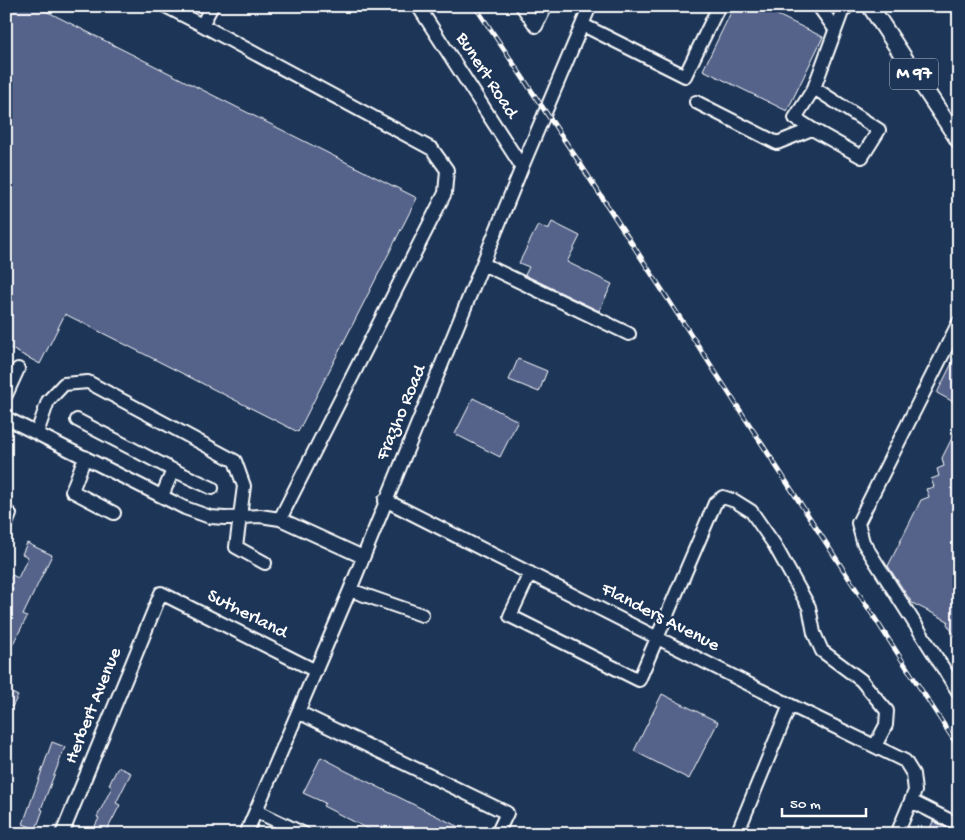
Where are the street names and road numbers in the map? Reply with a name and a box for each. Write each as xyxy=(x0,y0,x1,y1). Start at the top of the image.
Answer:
street label: Bunert Road xyxy=(449,28,523,125)
road number: M 97 xyxy=(890,59,938,90)
street label: Frazho Road xyxy=(371,360,433,465)
street label: Flanders Avenue xyxy=(596,578,723,658)
street label: Sutherland xyxy=(203,585,293,646)
street label: Herbert Avenue xyxy=(60,644,128,767)

